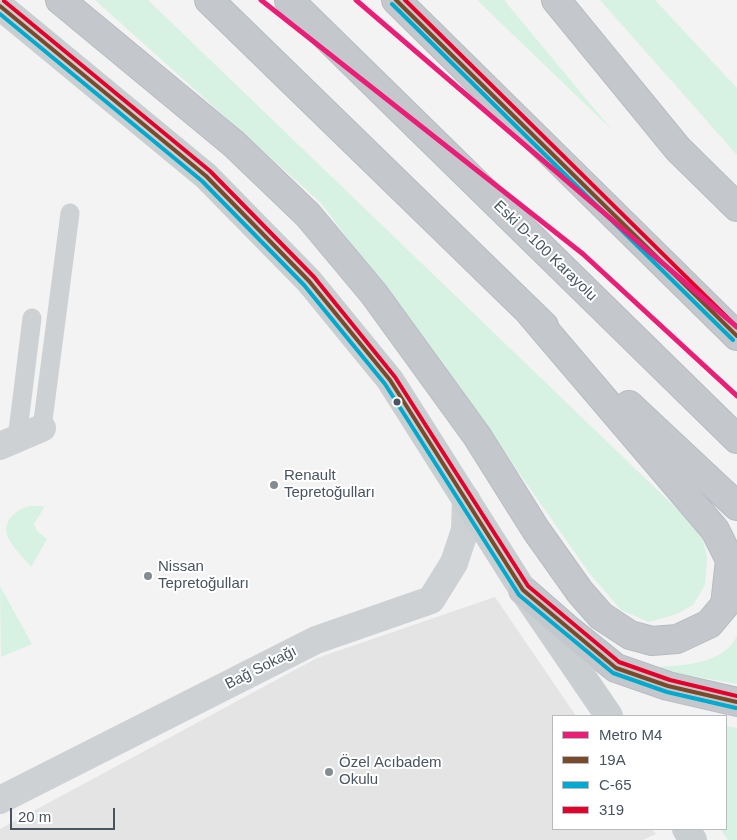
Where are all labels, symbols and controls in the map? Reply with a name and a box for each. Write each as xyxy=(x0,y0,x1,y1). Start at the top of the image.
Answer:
street label: Eski D-100 Karayolu xyxy=(490,197,600,305)
unlabelled marker xyxy=(392,397,402,407)
place label: Renault Tepretoğulları xyxy=(284,467,375,502)
marker: Renault Tepretoğulları xyxy=(268,479,280,491)
place label: Nissan Tepretoğulları xyxy=(158,558,249,593)
marker: Nissan Tepretoğulları xyxy=(142,570,154,582)
street label: Bağ Sokağı xyxy=(222,642,300,694)
legend xyxy=(552,715,727,830)
text: Metro M4 xyxy=(599,726,662,743)
text: 19A xyxy=(599,751,626,768)
place label: Özel Acıbadem Okulu xyxy=(339,754,442,789)
marker: Özel Acıbadem Okulu xyxy=(323,766,335,778)
text: C-65 xyxy=(599,776,632,793)
scale bar xyxy=(12,798,118,830)
text: 319 xyxy=(599,801,624,818)
text: 20 m xyxy=(18,808,51,825)

